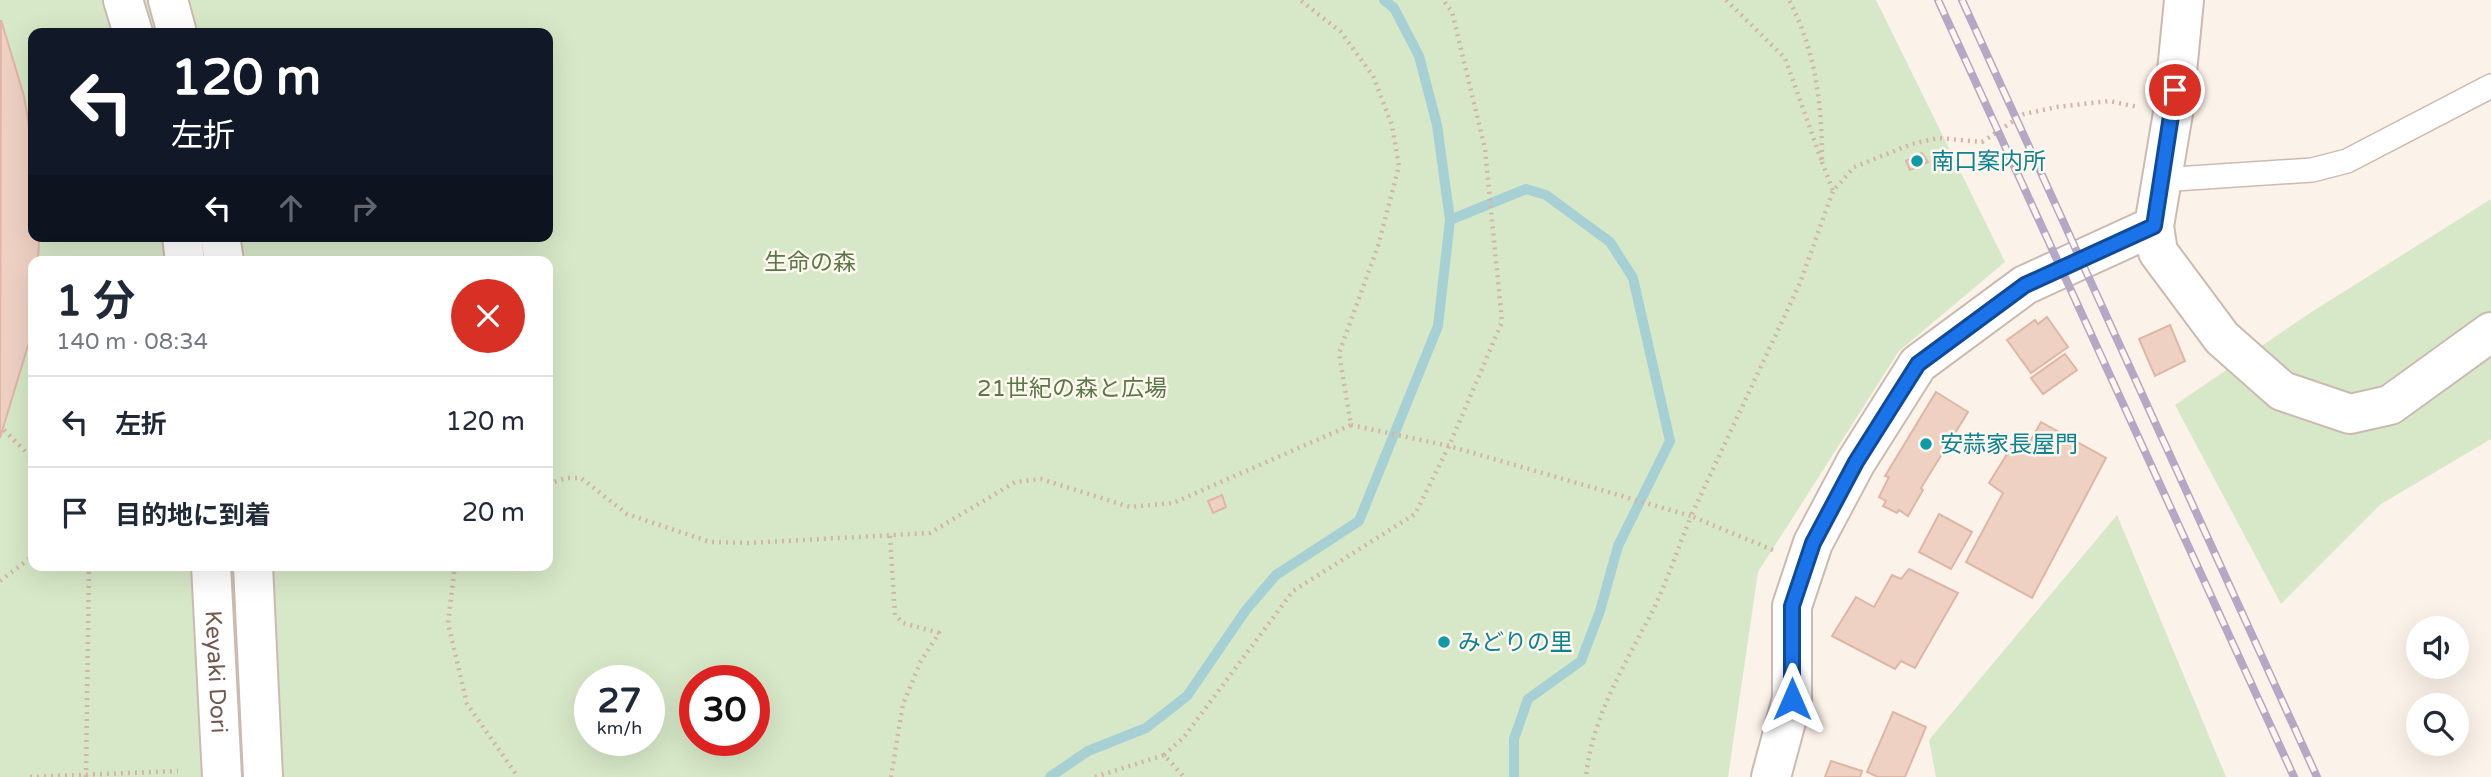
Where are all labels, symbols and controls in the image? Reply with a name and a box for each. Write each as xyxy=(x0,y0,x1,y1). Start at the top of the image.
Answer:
text: 120 m xyxy=(171,49,321,108)
icon: left xyxy=(56,56,147,147)
pin xyxy=(2145,60,2205,120)
icon: arrive xyxy=(2156,71,2194,109)
text: 左折 xyxy=(171,117,235,155)
place label: 南口案内所 xyxy=(1931,148,2046,176)
marker: 南口案内所 xyxy=(1909,153,1925,169)
icon: left xyxy=(199,189,237,227)
icon: ahead xyxy=(272,189,310,227)
icon: right xyxy=(345,189,383,227)
park label: 生命の森 xyxy=(764,249,856,277)
text: 1 分 xyxy=(56,276,135,327)
button: close xyxy=(451,279,525,353)
text: 140 m · 08:34 xyxy=(56,328,208,356)
park label: 21世紀の森と広場 xyxy=(977,375,1167,403)
icon: left xyxy=(56,403,94,441)
text: 120 m xyxy=(445,406,525,437)
text: 左折 xyxy=(115,409,167,440)
place label: 安蒜家長屋門 xyxy=(1940,431,2078,459)
marker: 安蒜家長屋門 xyxy=(1918,436,1934,452)
icon: arrive xyxy=(56,494,94,532)
text: 20 m xyxy=(462,497,525,528)
text: 目的地に到着 xyxy=(115,500,271,531)
street label: Keyaki Dori xyxy=(198,610,233,734)
map controls xyxy=(2406,616,2469,756)
button: sound xyxy=(2406,616,2469,679)
place label: みどりの里 xyxy=(1458,629,1573,657)
marker: みどりの里 xyxy=(1436,634,1452,650)
position arrow xyxy=(1755,662,1829,736)
speed limit sign: 30 xyxy=(679,665,770,756)
text: 27 xyxy=(598,680,641,722)
button: search xyxy=(2406,693,2469,756)
text: km/h xyxy=(597,717,642,739)

